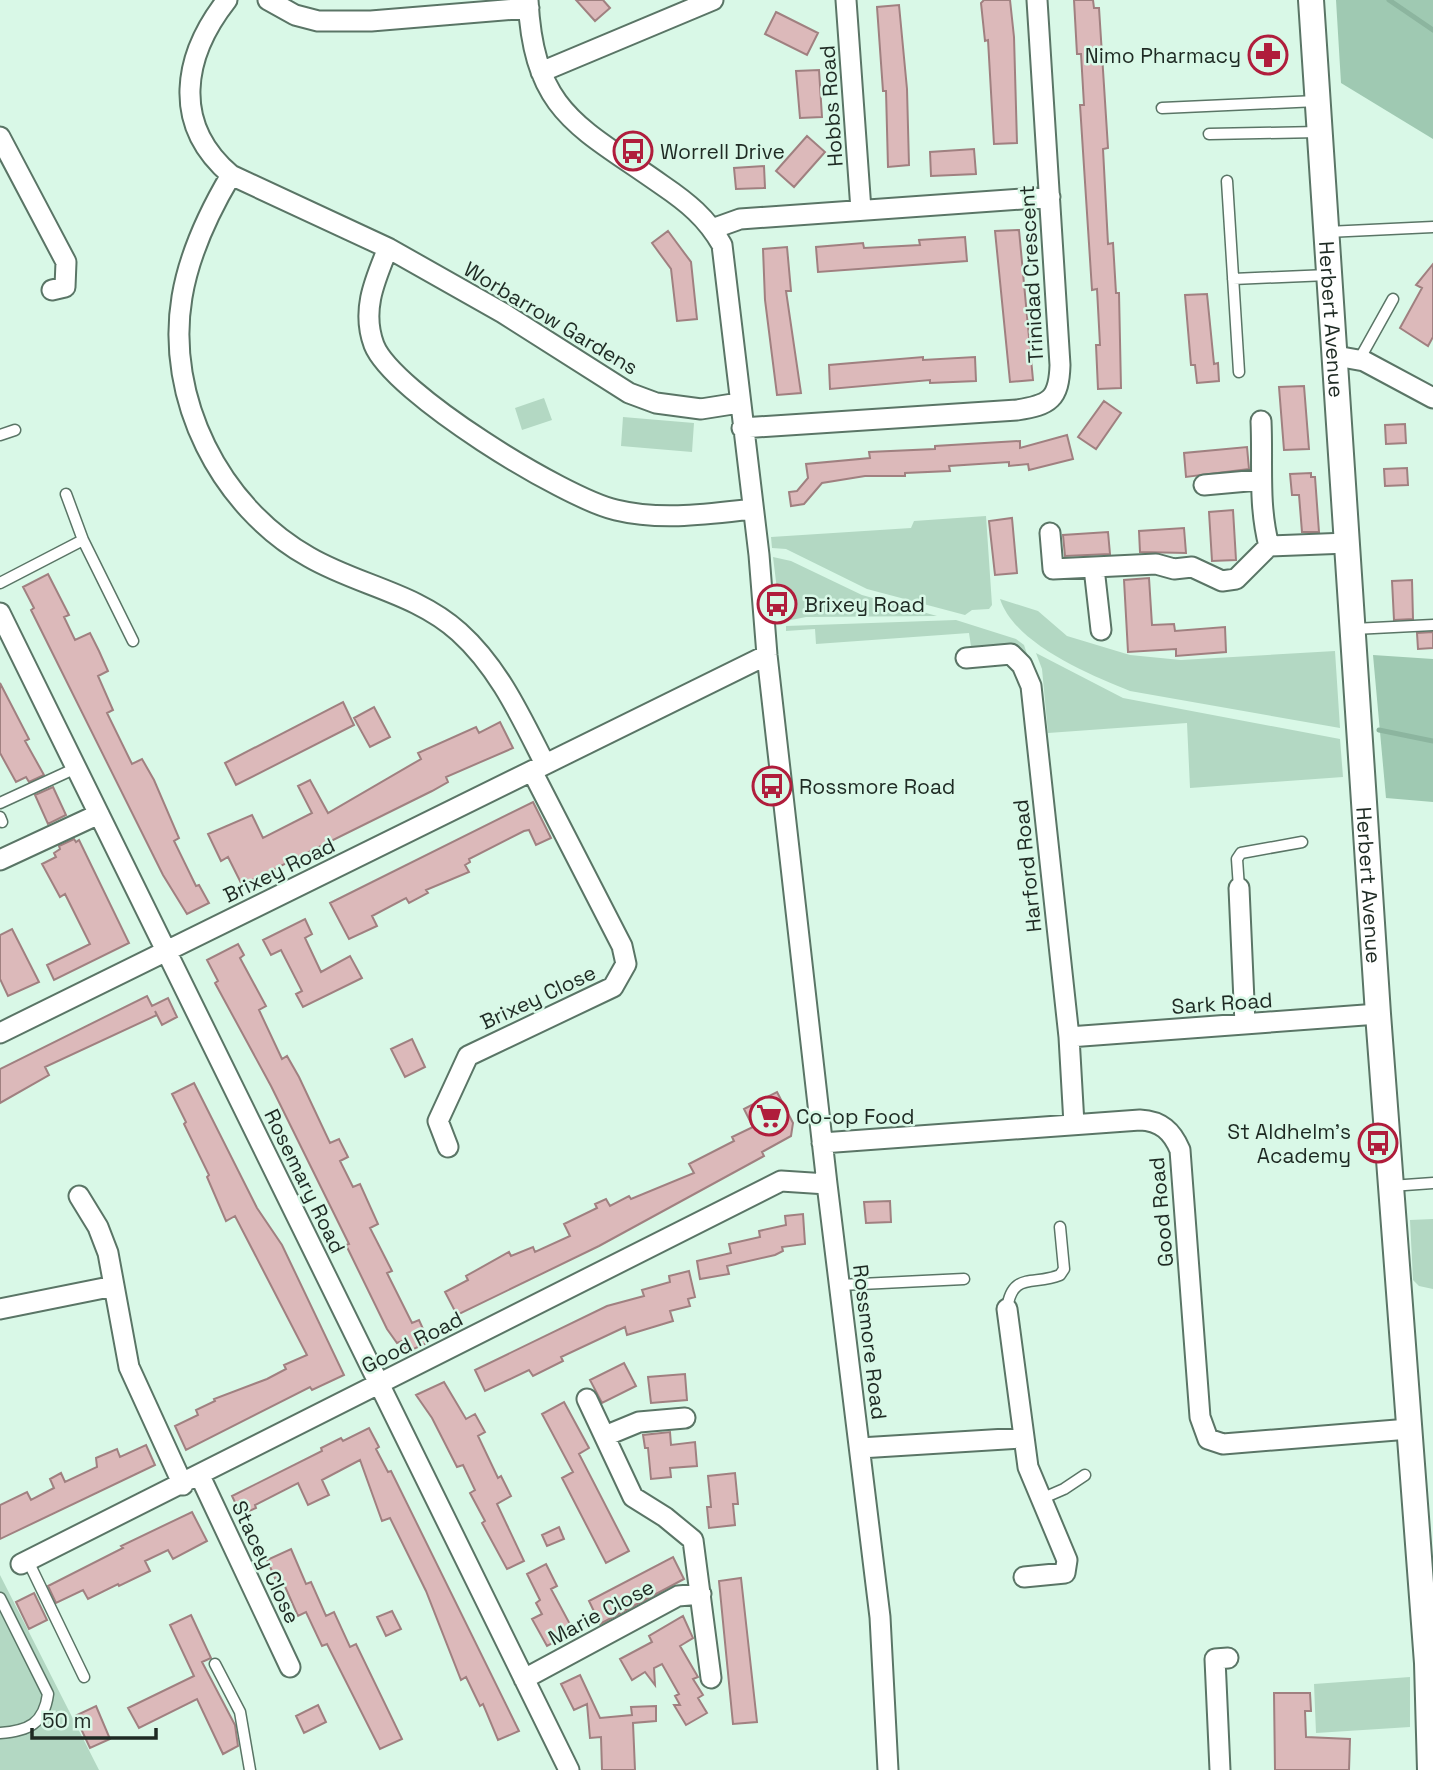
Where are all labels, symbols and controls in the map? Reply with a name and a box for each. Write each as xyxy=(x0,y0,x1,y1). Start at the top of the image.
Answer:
pharmacy icon: Nimo Pharmacy xyxy=(1247,34,1289,76)
place label: Nimo Pharmacy xyxy=(1085,42,1241,69)
street label: Hobbs Road xyxy=(813,44,849,168)
bus stop icon: Worrell Drive xyxy=(612,130,654,172)
place label: Worrell Drive xyxy=(660,138,785,165)
street label: Trinidad Crescent xyxy=(1013,185,1049,363)
street label: Herbert Avenue xyxy=(1313,240,1351,399)
street label: Worbarrow Gardens xyxy=(459,255,643,381)
bus stop icon: Brixey Road xyxy=(756,583,798,625)
place label: Brixey Road xyxy=(804,591,925,618)
bus stop icon: Rossmore Road xyxy=(751,765,793,807)
place label: Rossmore Road xyxy=(799,773,955,800)
street label: Harford Road xyxy=(1007,798,1047,934)
street label: Herbert Avenue xyxy=(1351,806,1388,964)
street label: Brixey Road xyxy=(219,831,339,909)
street label: Brixey Close xyxy=(476,958,600,1036)
street label: Sark Road xyxy=(1171,986,1273,1020)
supermarket icon: Co-op Food xyxy=(748,1095,790,1137)
place label: Co-op Food xyxy=(796,1103,915,1130)
street label: Rosemary Road xyxy=(258,1104,352,1258)
place label: St Aldhelm's Academy xyxy=(1227,1118,1351,1169)
bus stop icon: St Aldhelm's Academy xyxy=(1357,1122,1399,1164)
street label: Good Road xyxy=(1143,1156,1179,1268)
street label: Rossmore Road xyxy=(847,1263,893,1421)
street label: Good Road xyxy=(357,1305,467,1379)
street label: Stacey Close xyxy=(226,1496,306,1628)
street label: Marie Close xyxy=(543,1573,659,1651)
scale bar xyxy=(32,1696,156,1740)
text: 50 m xyxy=(42,1707,92,1734)

